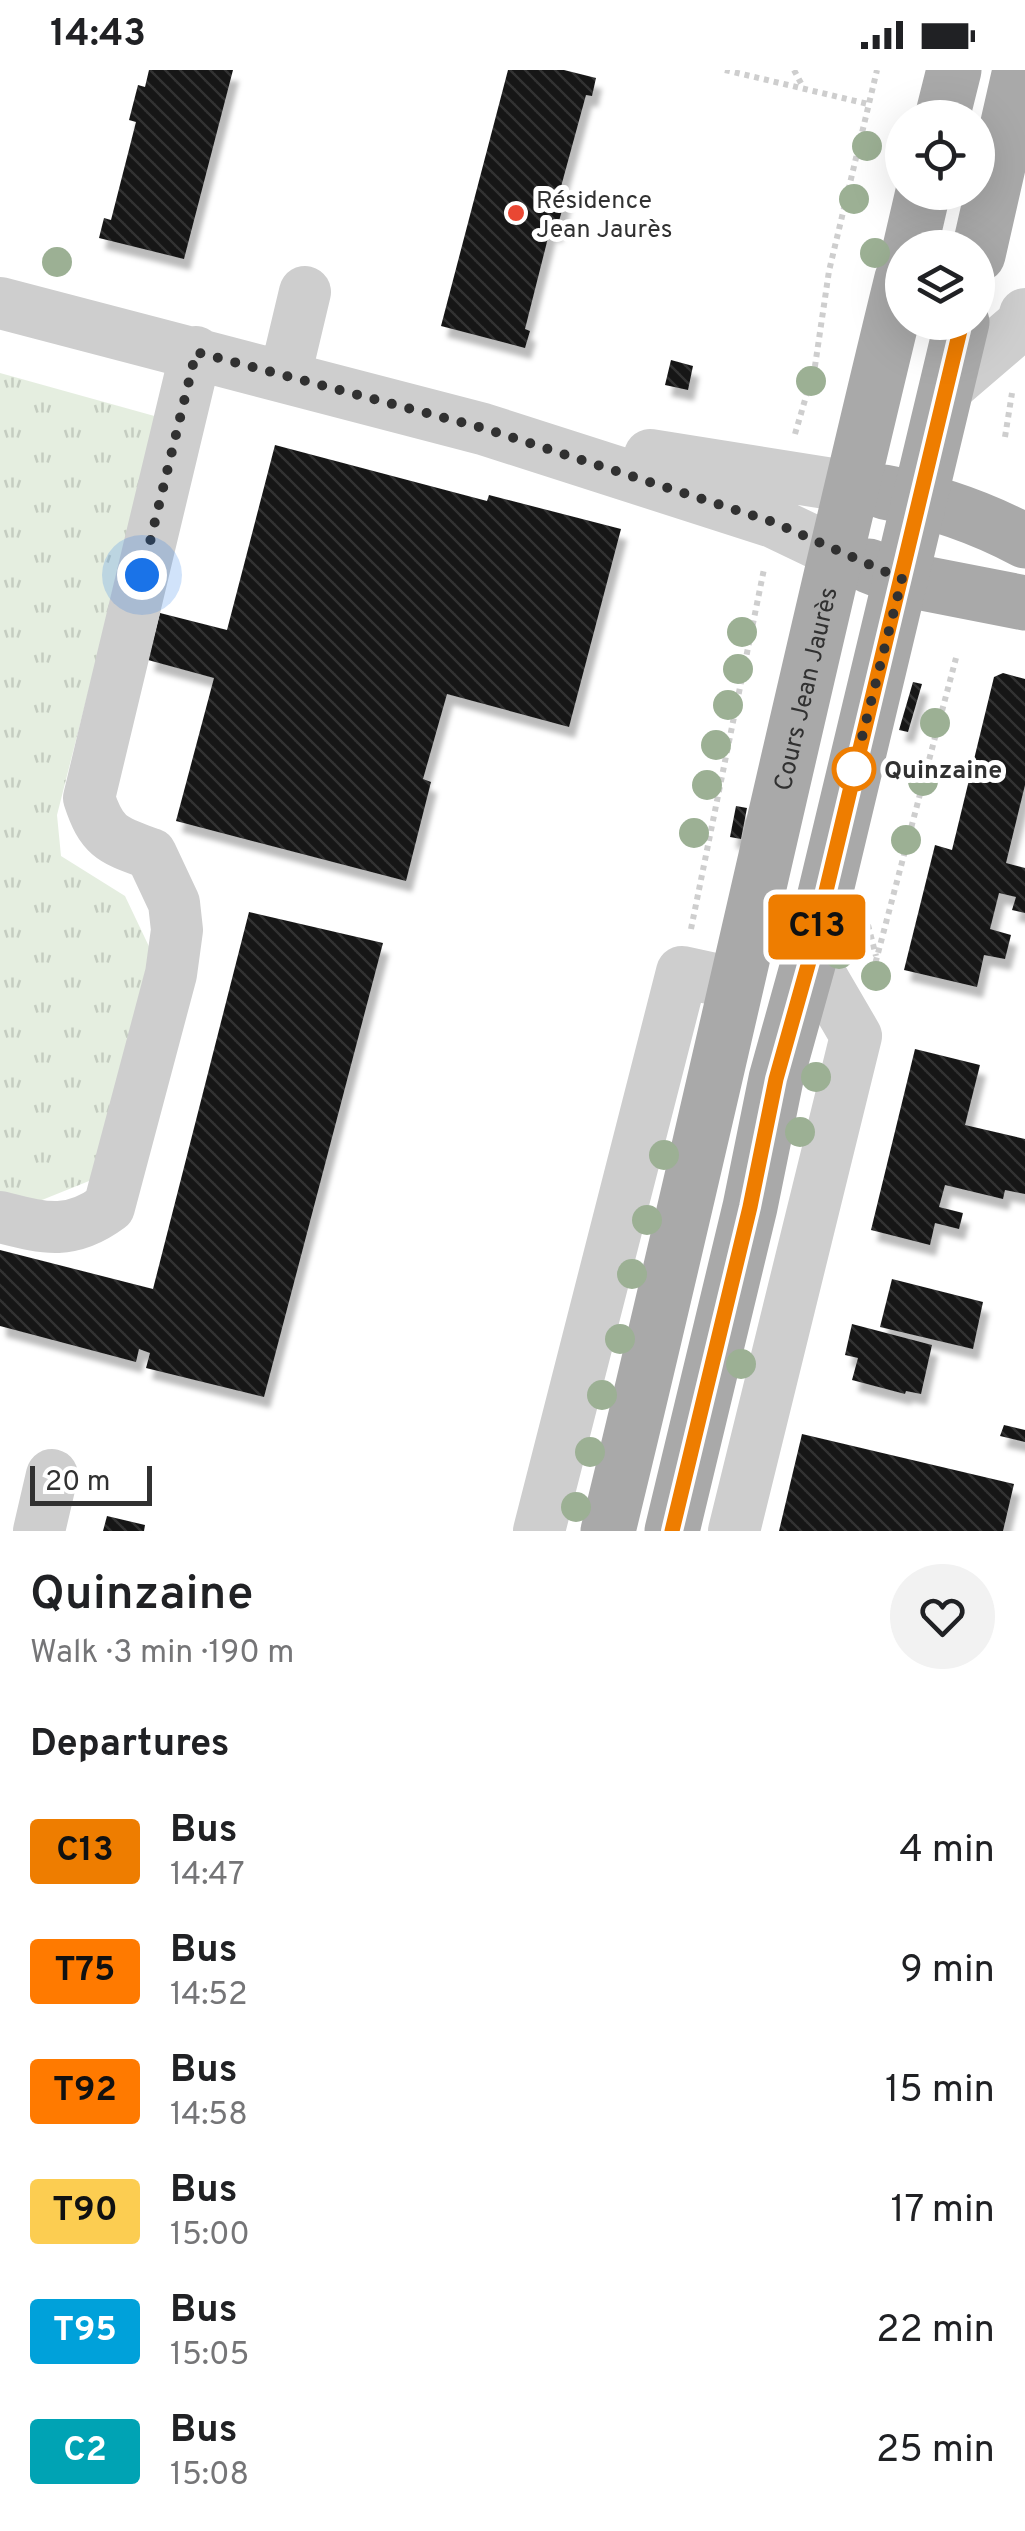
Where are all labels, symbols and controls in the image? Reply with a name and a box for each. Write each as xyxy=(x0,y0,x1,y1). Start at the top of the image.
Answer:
text: 14:43 xyxy=(50,11,146,60)
map controls xyxy=(885,100,995,340)
button: locate xyxy=(885,100,995,210)
place label: Résidence Jean Jaurès xyxy=(536,186,672,247)
marker: Résidence Jean Jaurès xyxy=(505,202,527,224)
button: layers xyxy=(885,230,995,340)
your location xyxy=(117,550,167,600)
street label: Cours Jean Jaurès xyxy=(769,584,847,794)
marker: Quinzaine xyxy=(833,748,875,790)
place label: Quinzaine xyxy=(884,756,1002,788)
line badge: C13 xyxy=(760,894,874,960)
text: C13 xyxy=(788,905,846,949)
scale bar xyxy=(30,1461,152,1506)
text: 20 m xyxy=(45,1465,110,1501)
button: heart xyxy=(890,1564,995,1669)
text: Quinzaine xyxy=(30,1566,253,1626)
text: Walk · 3 min · 190 m xyxy=(30,1634,294,1674)
text: Departures xyxy=(30,1721,230,1770)
text: Bus xyxy=(170,1807,237,1856)
text: 4 min xyxy=(899,1827,995,1876)
text: C13 xyxy=(56,1829,114,1873)
text: 14:47 xyxy=(170,1856,245,1896)
text: Bus xyxy=(170,1927,237,1976)
text: 9 min xyxy=(900,1947,995,1996)
text: T75 xyxy=(55,1949,115,1993)
text: 14:52 xyxy=(170,1976,248,2016)
text: Bus xyxy=(170,2047,237,2096)
text: 15 min xyxy=(885,2067,995,2116)
text: T92 xyxy=(53,2069,117,2113)
text: 14:58 xyxy=(170,2096,248,2136)
text: Bus xyxy=(170,2167,237,2216)
text: 17 min xyxy=(890,2187,995,2236)
text: T90 xyxy=(52,2189,118,2233)
text: 15:00 xyxy=(170,2216,250,2256)
text: Bus xyxy=(170,2287,237,2336)
text: 22 min xyxy=(876,2307,995,2356)
text: T95 xyxy=(53,2309,117,2353)
text: 15:05 xyxy=(170,2336,249,2376)
text: Bus xyxy=(170,2407,237,2456)
text: 25 min xyxy=(876,2427,995,2476)
text: C2 xyxy=(63,2429,107,2473)
text: 15:08 xyxy=(170,2456,249,2496)

